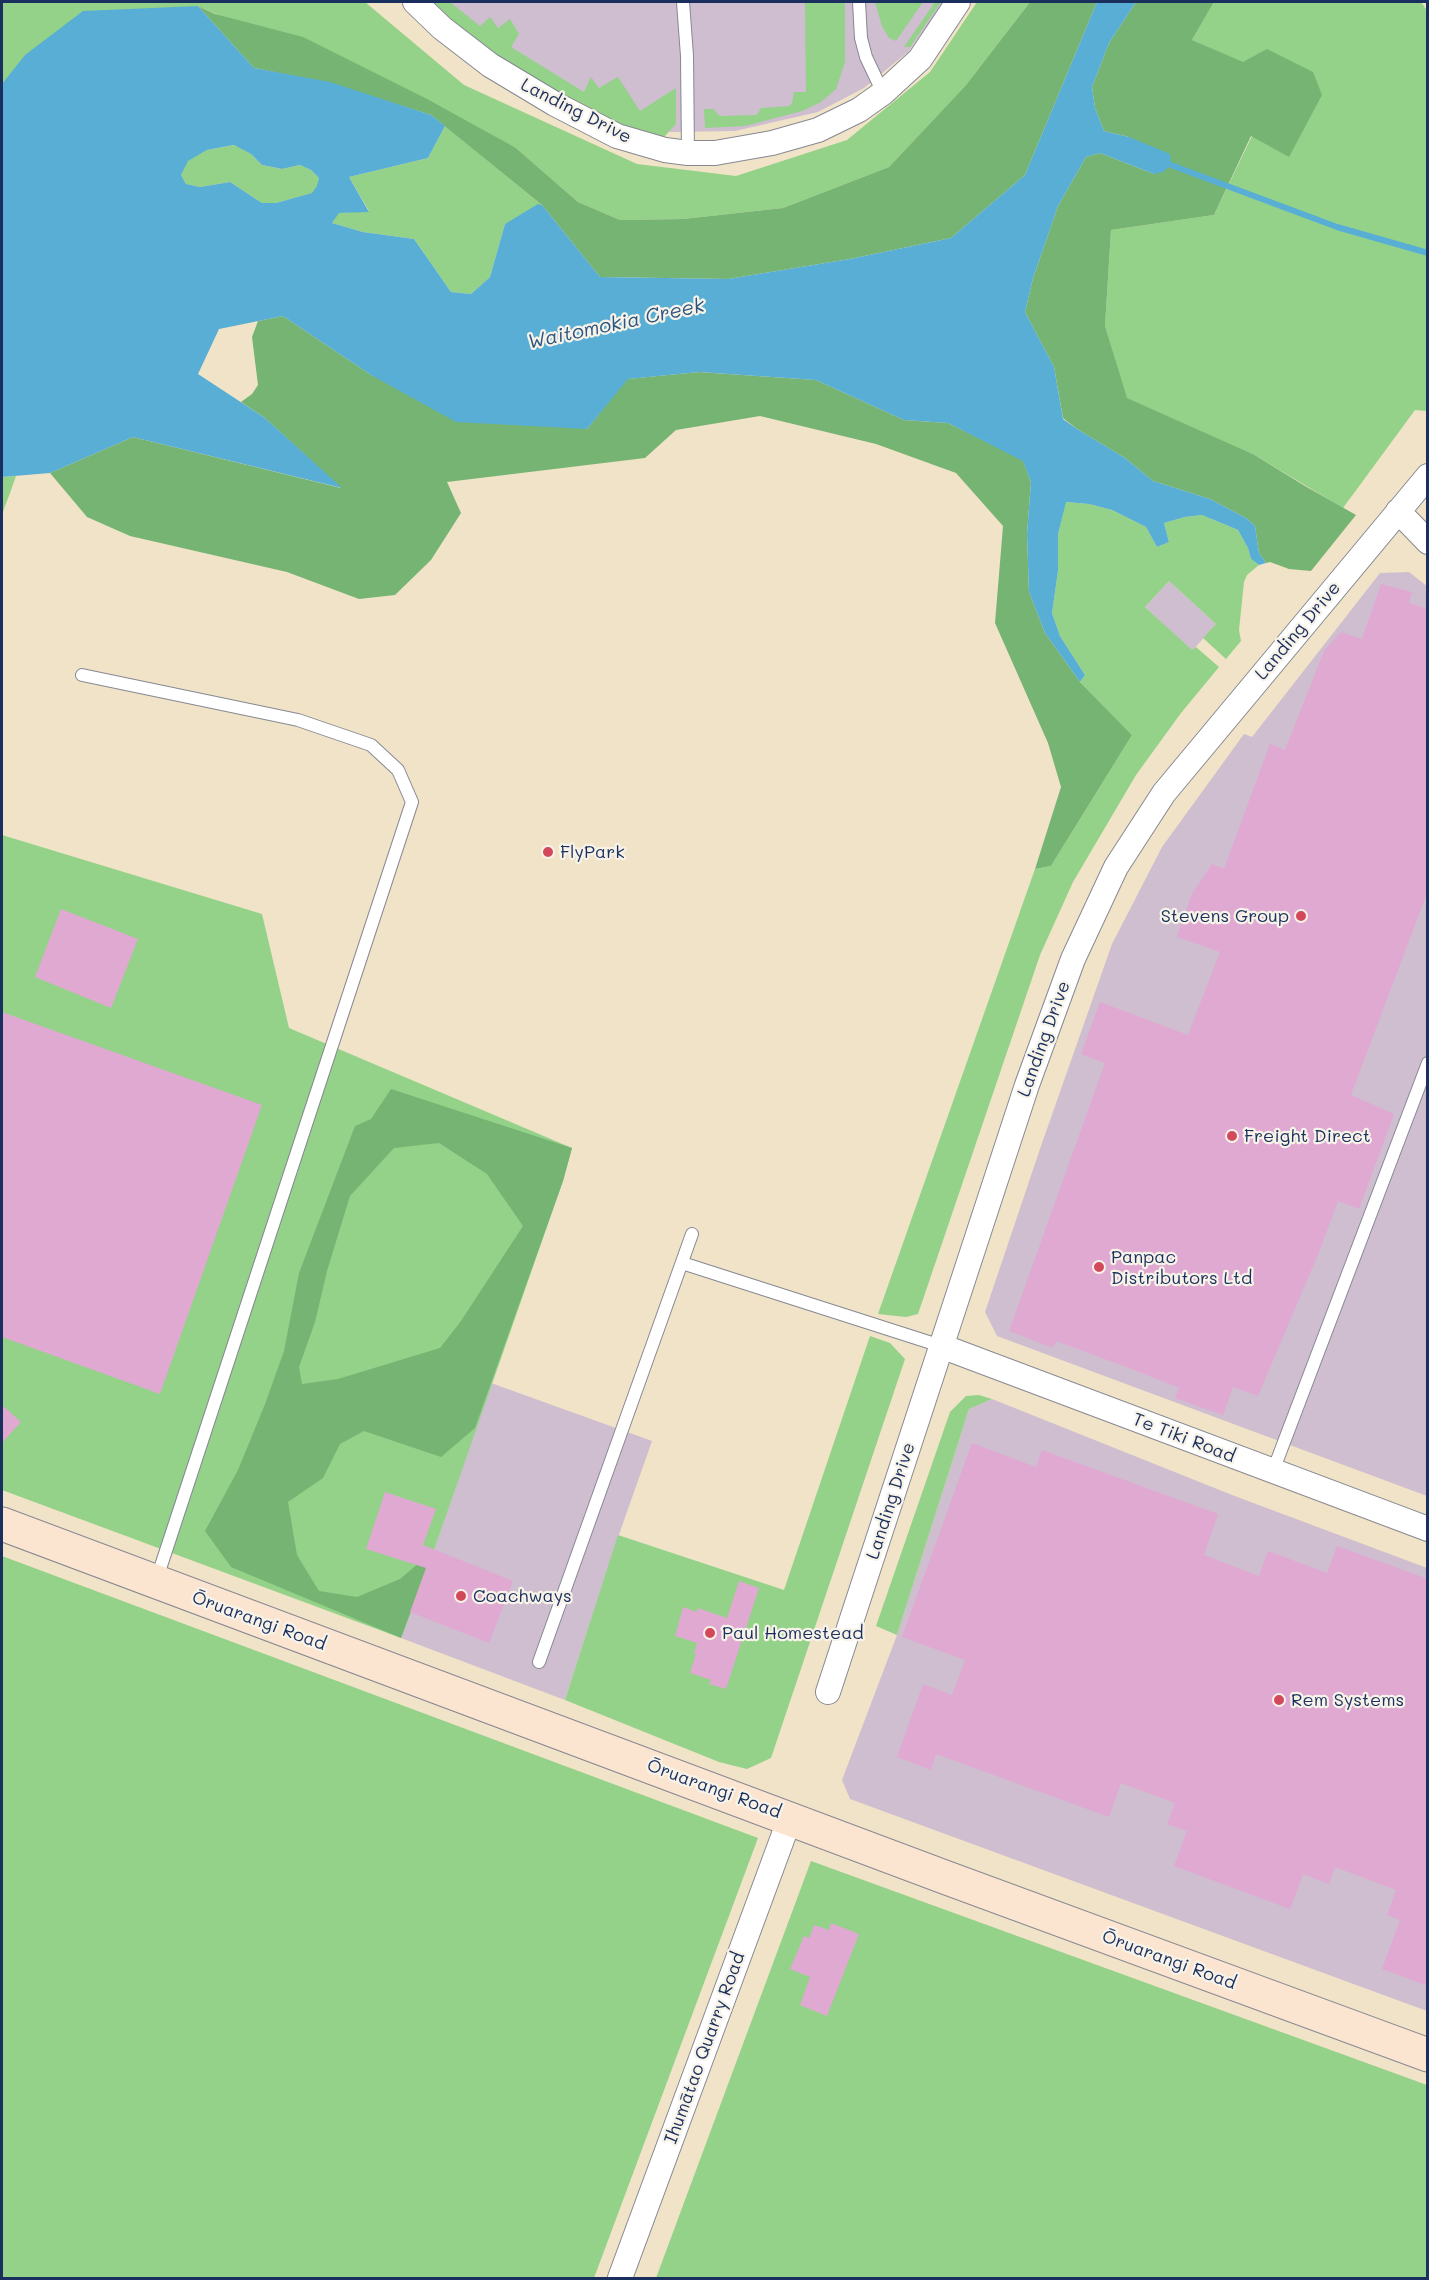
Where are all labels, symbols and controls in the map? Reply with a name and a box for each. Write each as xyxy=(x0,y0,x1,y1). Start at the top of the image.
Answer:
street label: Landing Drive xyxy=(517,74,635,148)
water label: Waitomokia Creek xyxy=(526,294,706,354)
street label: Landing Drive xyxy=(1251,578,1345,684)
place label: FlyPark xyxy=(560,841,625,863)
marker: FlyPark xyxy=(541,845,555,859)
place label: Stevens Group xyxy=(1161,905,1289,927)
marker: Stevens Group xyxy=(1294,909,1308,923)
street label: Landing Drive xyxy=(1013,978,1075,1100)
place label: Freight Direct xyxy=(1244,1125,1371,1147)
marker: Freight Direct xyxy=(1225,1129,1239,1143)
place label: Panpac Distributors Ltd xyxy=(1111,1246,1252,1288)
marker: Panpac Distributors Ltd xyxy=(1092,1260,1106,1274)
street label: Te Tiki Road xyxy=(1130,1409,1238,1467)
street label: Landing Drive xyxy=(862,1440,920,1562)
place label: Coachways xyxy=(473,1585,572,1607)
street label: Ōruarangi Road xyxy=(189,1587,329,1655)
marker: Coachways xyxy=(454,1589,468,1603)
place label: Paul Homestead xyxy=(722,1622,864,1644)
marker: Paul Homestead xyxy=(703,1626,717,1640)
place label: Rem Systems xyxy=(1291,1689,1404,1711)
marker: Rem Systems xyxy=(1272,1693,1286,1707)
street label: Ōruarangi Road xyxy=(644,1755,784,1823)
street label: Ōruarangi Road xyxy=(1099,1926,1239,1994)
street label: Ihumātao Quarry Road xyxy=(660,1949,750,2147)

